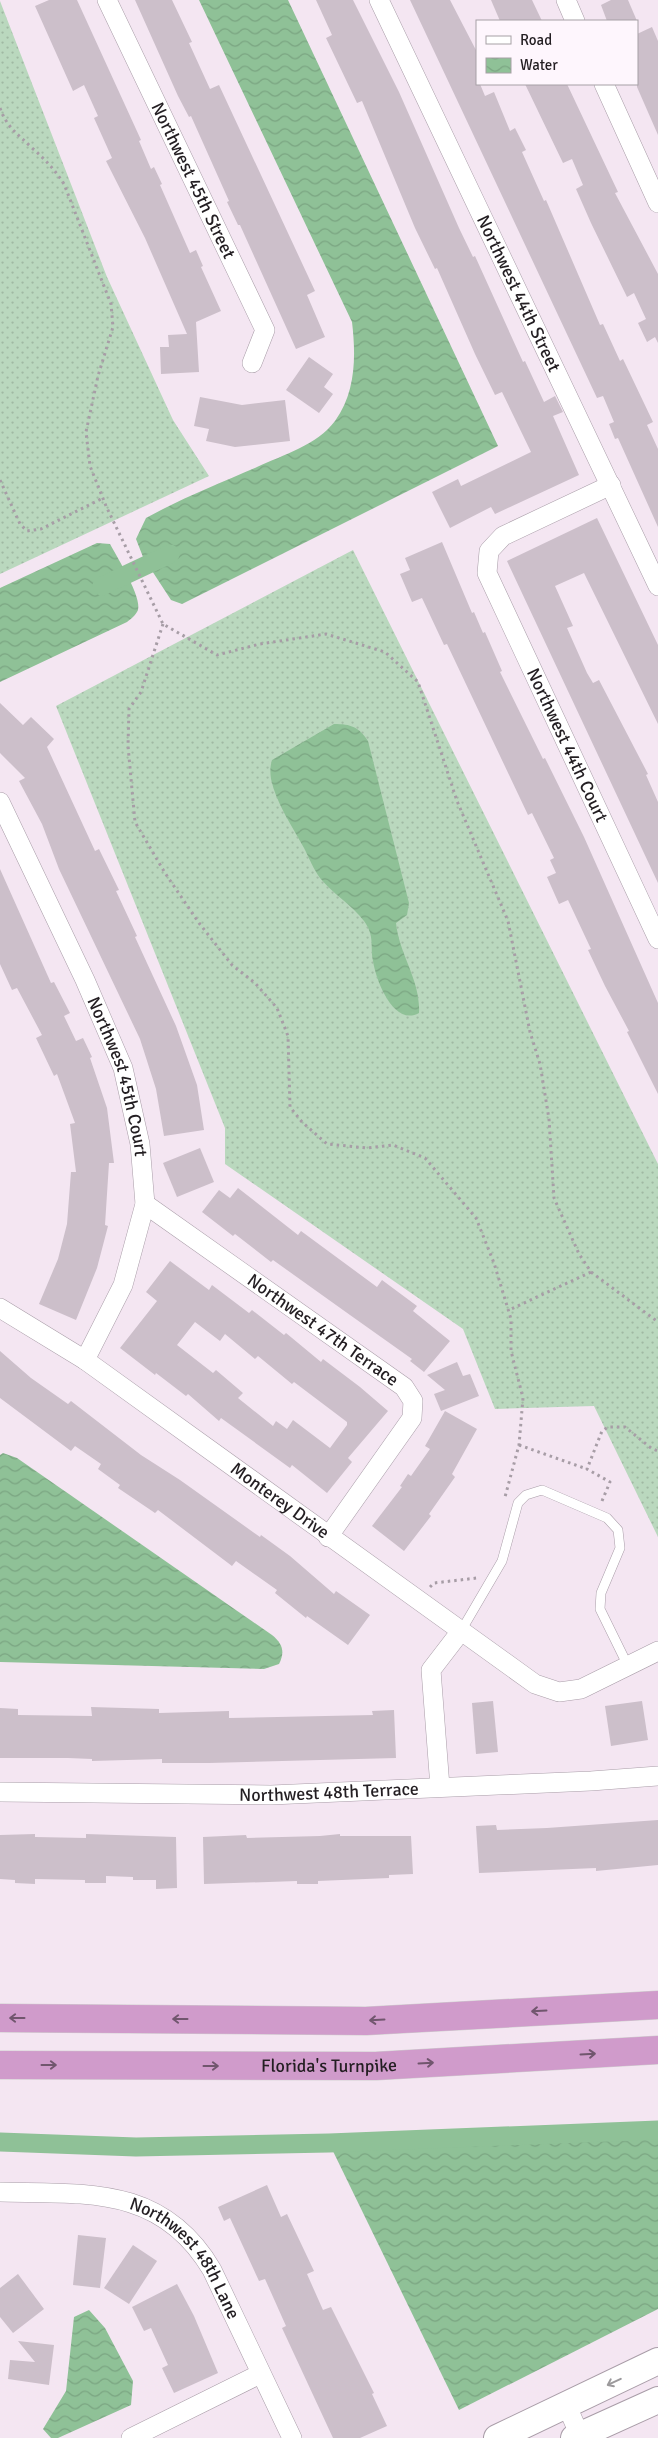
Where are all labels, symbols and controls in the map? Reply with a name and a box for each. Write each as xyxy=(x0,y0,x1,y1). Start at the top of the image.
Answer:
legend xyxy=(476,20,638,85)
text: Road xyxy=(520,31,552,49)
text: Water xyxy=(520,56,558,74)
street label: Northwest 45th Street xyxy=(147,99,240,262)
street label: Northwest 44th Street xyxy=(472,212,565,375)
street label: Northwest 44th Court xyxy=(522,665,613,826)
street label: Northwest 45th Court xyxy=(82,993,152,1158)
street label: Northwest 47th Terrace xyxy=(243,1269,403,1391)
street label: Monterey Drive xyxy=(226,1457,334,1543)
street label: Northwest 48th Terrace xyxy=(239,1778,419,1806)
one-way arrow xyxy=(532,2007,548,2016)
one-way arrow xyxy=(9,2013,26,2023)
one-way arrow xyxy=(172,2014,188,2024)
one-way arrow xyxy=(369,2015,385,2024)
one-way arrow xyxy=(580,2049,596,2058)
street label: Florida's Turnpike xyxy=(261,2054,397,2077)
one-way arrow xyxy=(418,2058,434,2067)
one-way arrow xyxy=(40,2060,56,2070)
one-way arrow xyxy=(202,2061,219,2071)
street label: Northwest 48th Lane xyxy=(127,2192,245,2323)
one-way arrow xyxy=(607,2377,622,2387)

